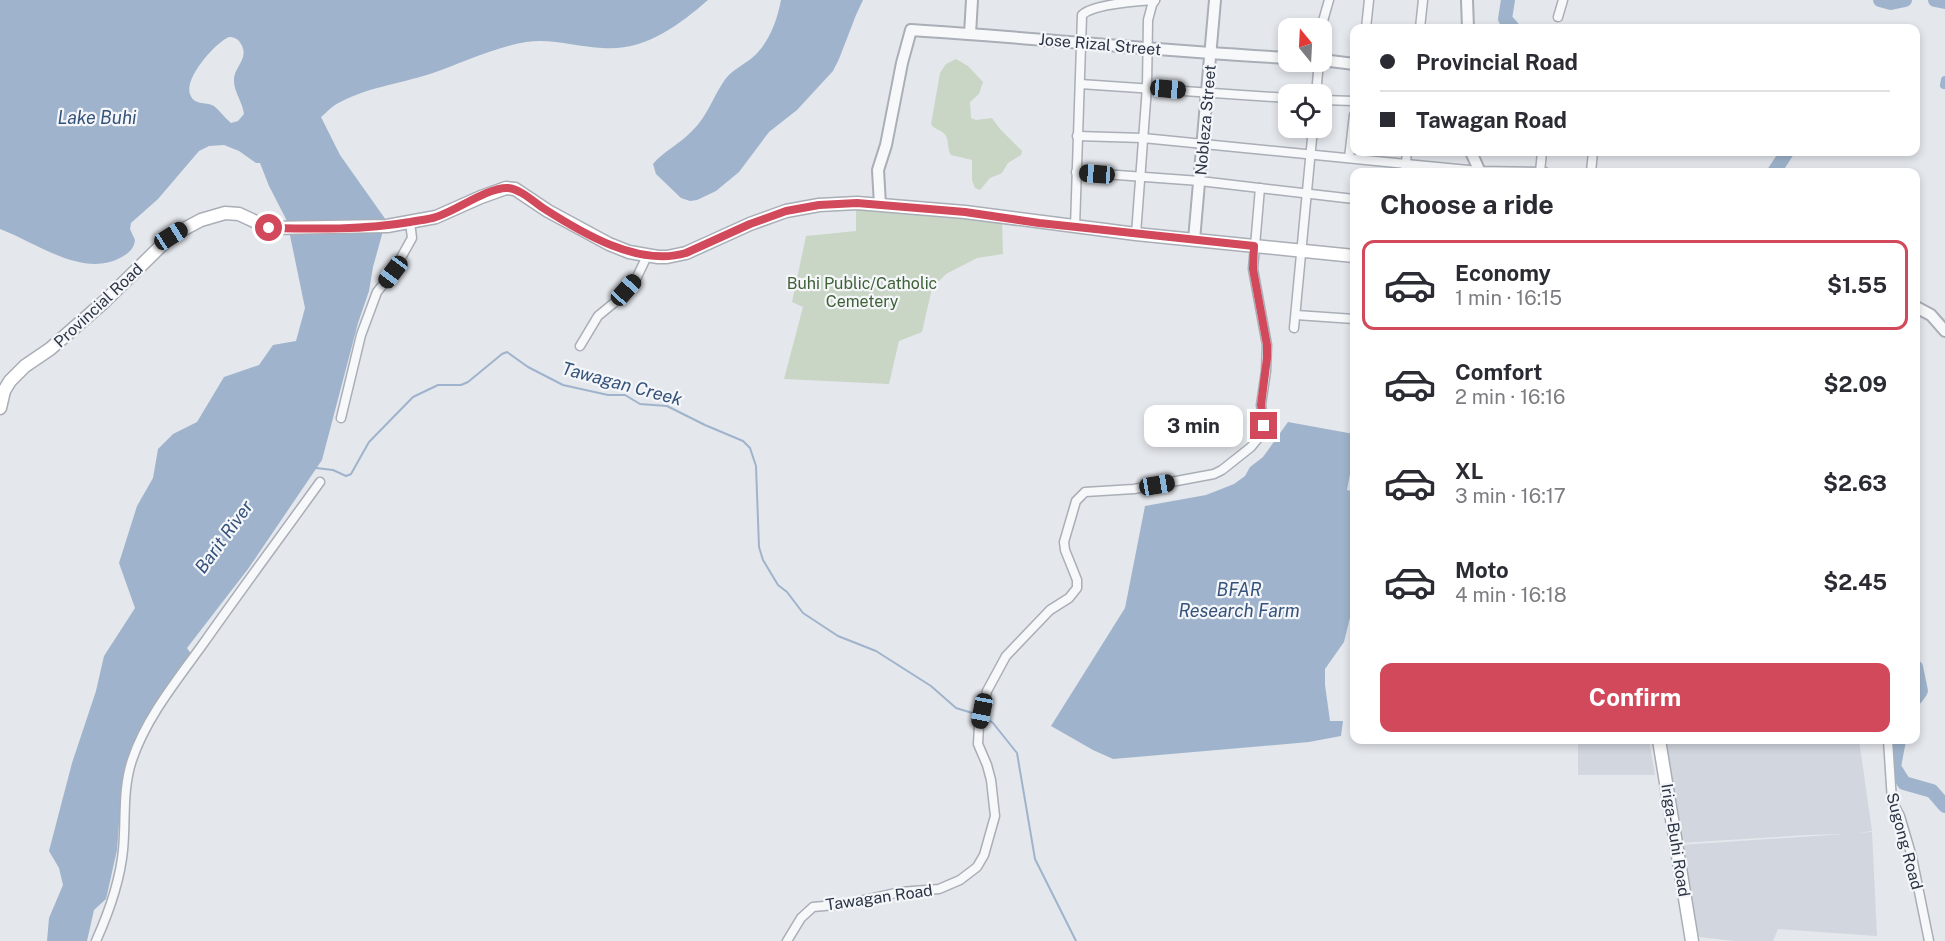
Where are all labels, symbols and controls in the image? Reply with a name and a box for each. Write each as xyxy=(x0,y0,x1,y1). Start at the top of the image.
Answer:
north arrow xyxy=(1278,18,1332,72)
map controls xyxy=(1278,18,1332,138)
street label: Jose Rizal Street xyxy=(1038,30,1162,59)
text: Provincial Road xyxy=(1416,49,1578,75)
street label: Nobleza Street xyxy=(1191,64,1220,176)
car xyxy=(1149,78,1187,100)
button: locate xyxy=(1278,84,1332,138)
water label: Lake Buhi xyxy=(57,107,137,128)
text: Tawagan Road xyxy=(1416,107,1567,133)
car xyxy=(1078,164,1116,184)
text: Choose a ride xyxy=(1380,188,1554,220)
route start xyxy=(255,214,282,241)
car xyxy=(151,219,191,253)
car xyxy=(375,252,411,292)
icon: car xyxy=(1383,258,1437,312)
street label: Provincial Road xyxy=(50,259,147,351)
text: Economy xyxy=(1455,260,1551,286)
car xyxy=(607,271,645,309)
text: $1.55 xyxy=(1827,272,1887,298)
park label: Buhi Public/Catholic Cemetery xyxy=(787,274,937,311)
text: 1 min · 16:15 xyxy=(1455,286,1562,310)
water label: Tawagan Creek xyxy=(560,357,685,410)
icon: car xyxy=(1383,357,1437,411)
text: Comfort xyxy=(1455,359,1542,385)
text: $2.09 xyxy=(1824,371,1887,397)
text: 2 min · 16:16 xyxy=(1455,385,1566,409)
callout: 3 min xyxy=(1144,405,1243,447)
route end xyxy=(1250,412,1277,439)
text: 3 min xyxy=(1167,414,1220,438)
icon: car xyxy=(1383,456,1437,510)
text: XL xyxy=(1455,458,1483,484)
text: $2.63 xyxy=(1823,470,1887,496)
car xyxy=(1138,473,1176,497)
text: 3 min · 16:17 xyxy=(1455,484,1566,508)
water label: Barit River xyxy=(190,496,257,577)
icon: car xyxy=(1383,555,1437,609)
text: Moto xyxy=(1455,557,1509,583)
text: $2.45 xyxy=(1823,569,1887,595)
water label: BFAR Research Farm xyxy=(1178,579,1300,621)
text: 4 min · 16:18 xyxy=(1455,583,1567,607)
button: Confirm xyxy=(1380,663,1890,732)
car xyxy=(970,692,994,730)
street label: Iriga-Buhi Road xyxy=(1657,782,1694,898)
street label: Sugong Road xyxy=(1882,791,1927,892)
street label: Tawagan Road xyxy=(824,881,934,914)

